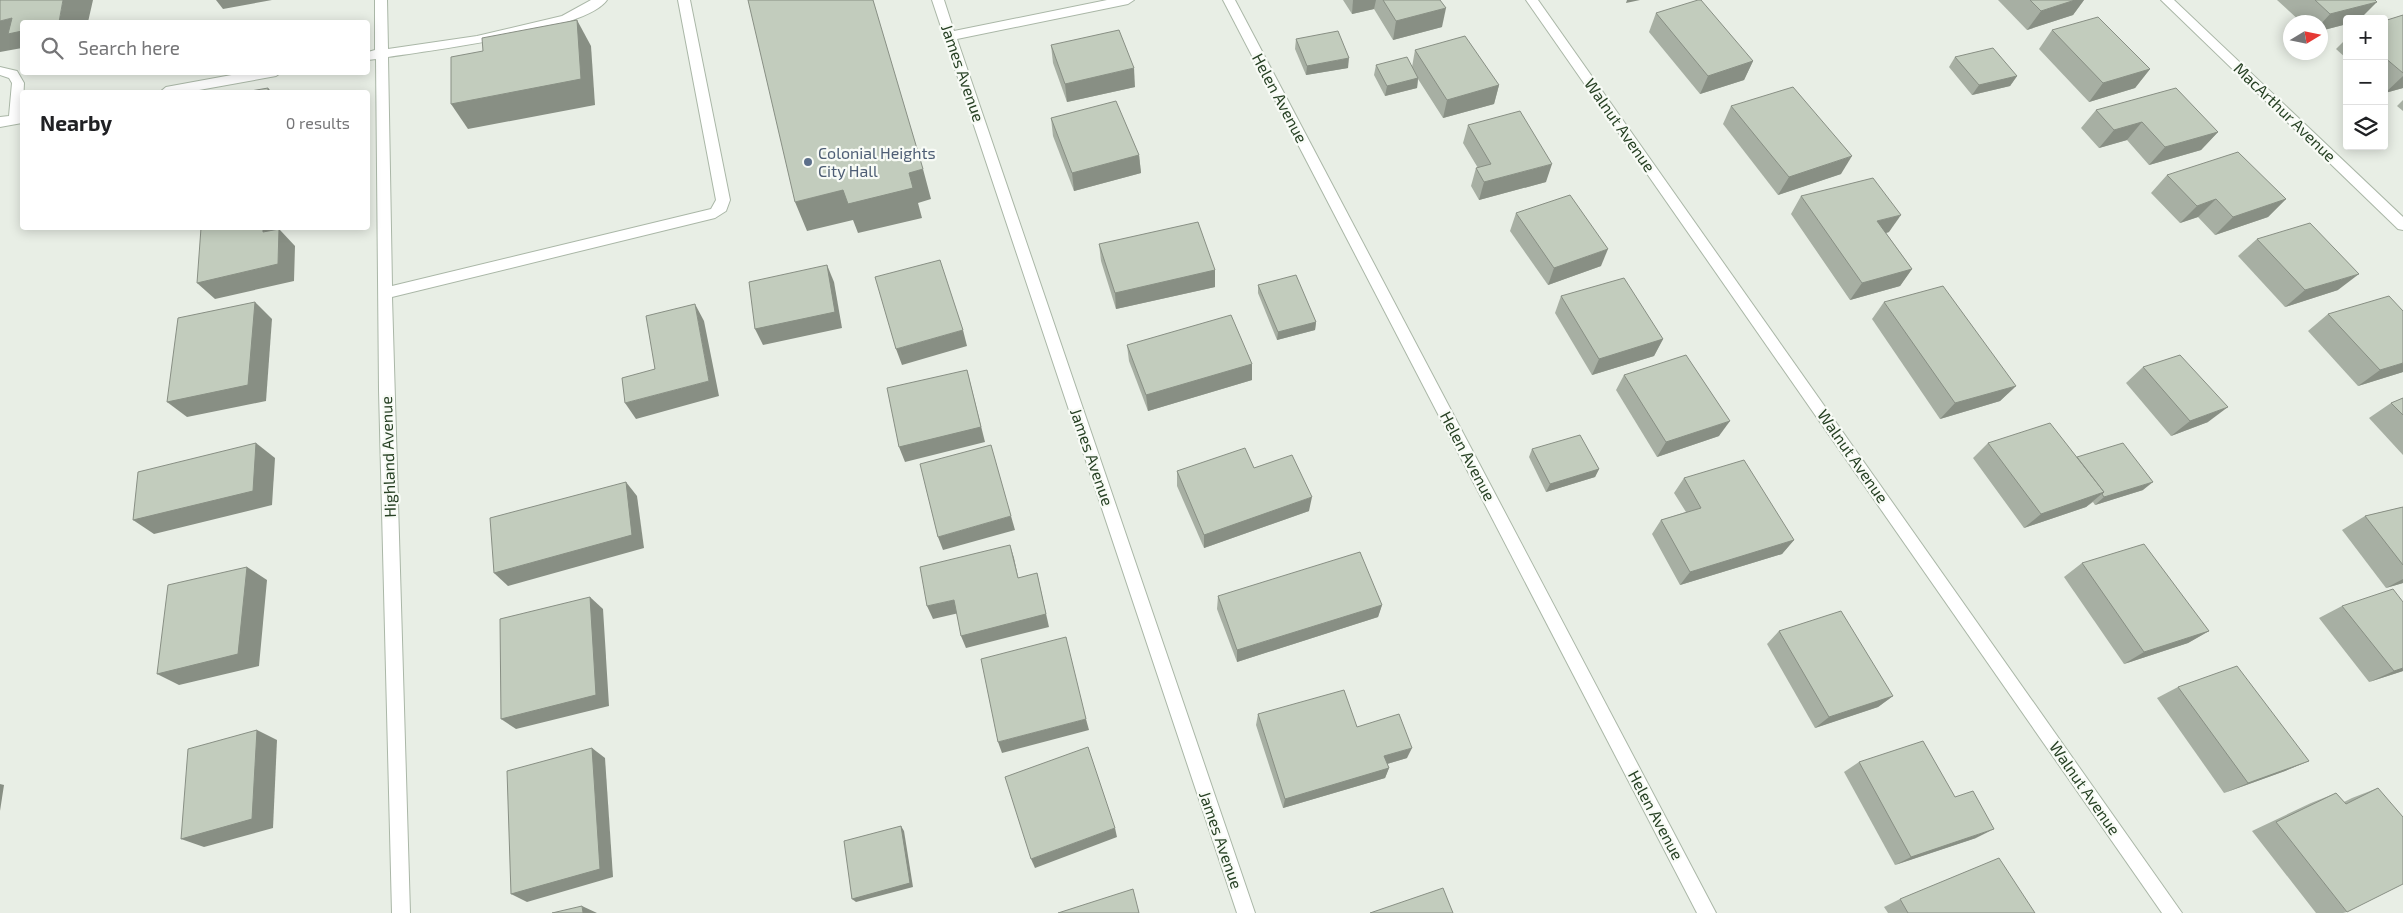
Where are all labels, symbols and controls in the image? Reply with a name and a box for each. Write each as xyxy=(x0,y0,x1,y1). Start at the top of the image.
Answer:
north arrow xyxy=(2283,15,2328,60)
map controls xyxy=(2343,15,2388,150)
button: + xyxy=(2343,15,2388,60)
search box xyxy=(20,20,370,75)
street label: James Avenue xyxy=(938,22,989,124)
icon: search xyxy=(38,34,66,62)
text: Search here xyxy=(78,36,180,59)
street label: Helen Avenue xyxy=(1249,50,1312,146)
street label: MacArthur Avenue xyxy=(2230,58,2340,165)
button: − xyxy=(2343,60,2388,105)
street label: Walnut Avenue xyxy=(1581,74,1660,175)
button: layers xyxy=(2343,105,2388,150)
text: Nearby xyxy=(40,110,112,135)
text: 0 results xyxy=(286,113,350,132)
place label: Colonial Heights City Hall xyxy=(818,143,936,180)
marker: Colonial Heights City Hall xyxy=(802,156,814,168)
street label: Highland Avenue xyxy=(376,396,399,518)
street label: Walnut Avenue xyxy=(1814,405,1893,506)
street label: James Avenue xyxy=(1067,406,1118,508)
street label: Helen Avenue xyxy=(1437,408,1500,504)
street label: Walnut Avenue xyxy=(2046,737,2125,838)
street label: Helen Avenue xyxy=(1625,767,1688,863)
street label: James Avenue xyxy=(1196,789,1247,891)

